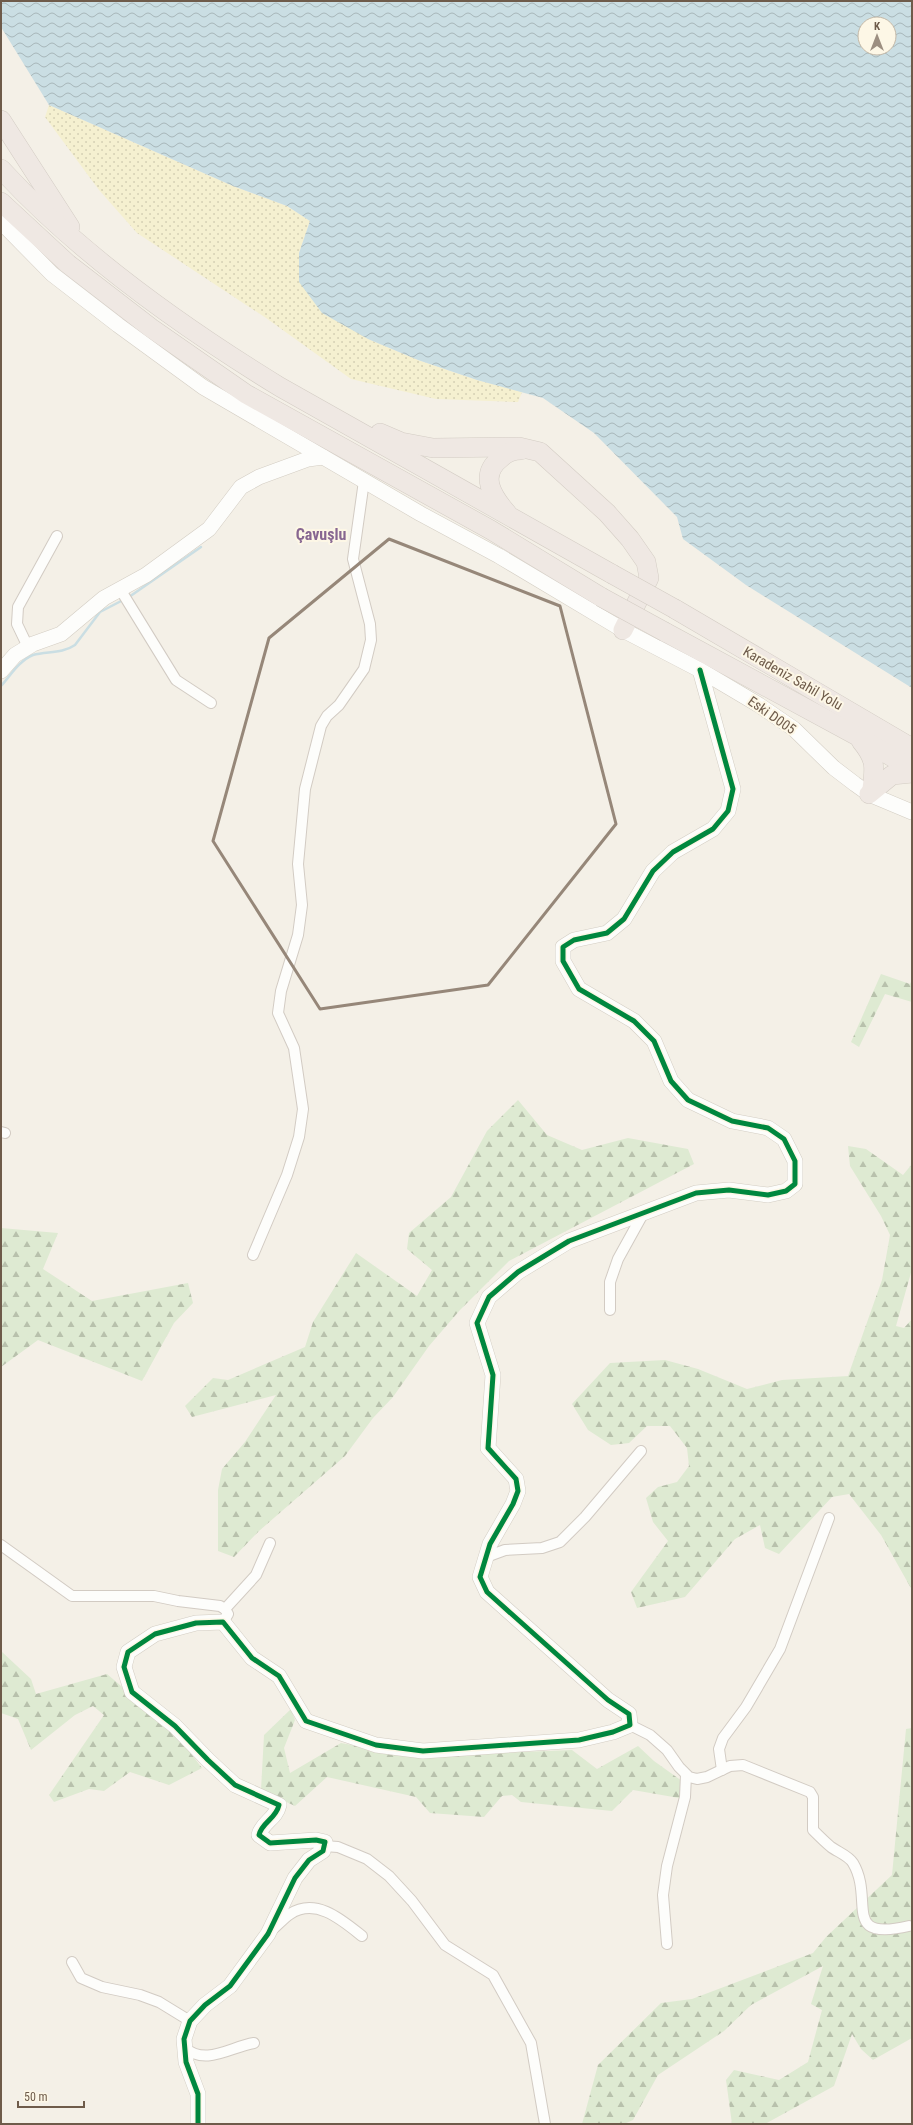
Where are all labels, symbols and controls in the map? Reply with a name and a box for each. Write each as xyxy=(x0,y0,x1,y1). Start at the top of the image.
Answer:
north arrow xyxy=(857,16,897,56)
text: K xyxy=(874,20,881,33)
district label: Çavuşlu xyxy=(296,525,347,544)
street label: Karadeniz Sahil Yolu xyxy=(740,643,846,713)
street label: Eski D005 xyxy=(745,693,799,737)
scale bar xyxy=(18,2083,84,2109)
text: 50 m xyxy=(24,2090,48,2104)

